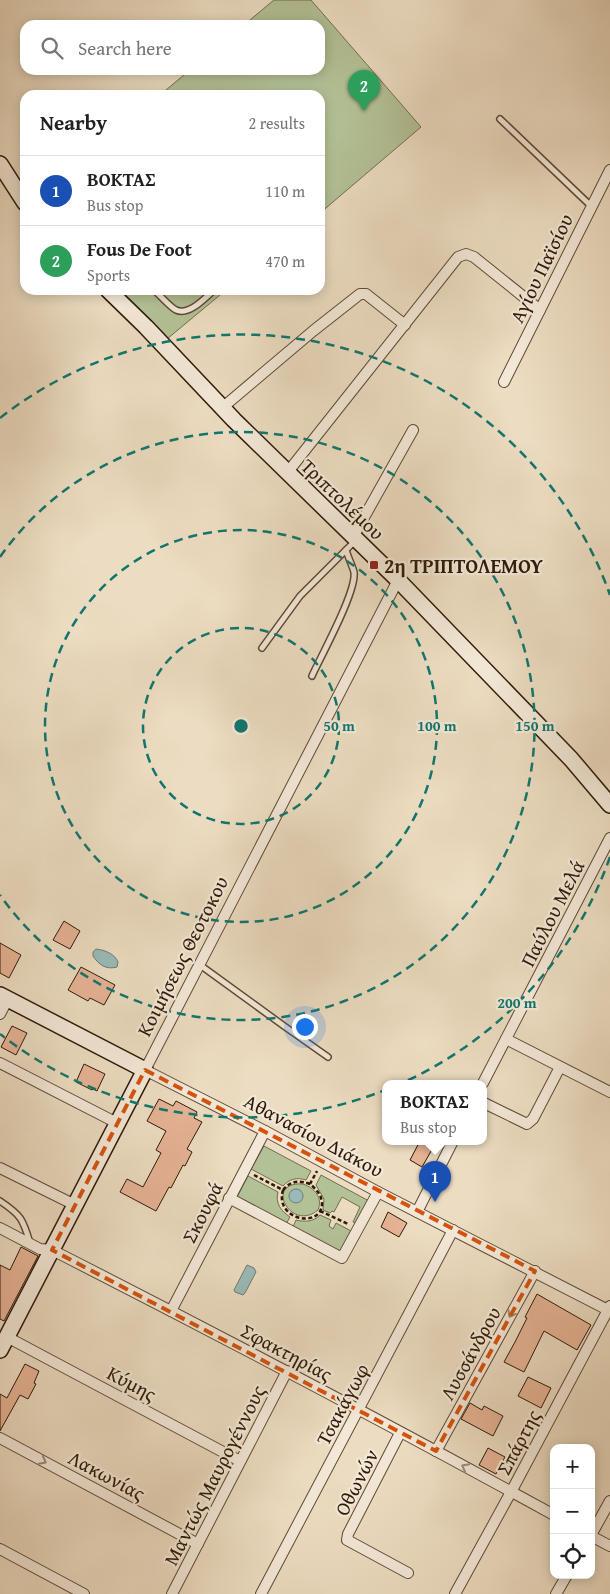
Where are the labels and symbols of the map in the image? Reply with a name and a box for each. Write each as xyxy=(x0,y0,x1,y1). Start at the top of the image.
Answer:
pin: 2 xyxy=(348,70,380,111)
street label: Αγίου Παϊσίου xyxy=(502,209,580,327)
street label: Τριπτολέμου xyxy=(295,452,391,546)
place label: 2η ΤΡΙΠΤΟΛΕΜΟΥ xyxy=(384,551,543,580)
marker: 2η ΤΡΙΠΤΟΛΕΜΟΥ xyxy=(368,559,380,571)
text: 50 m xyxy=(323,715,355,736)
text: 100 m xyxy=(417,715,457,736)
text: 150 m xyxy=(515,715,555,736)
centre of rings xyxy=(232,717,250,735)
street label: Παύλου Μελά xyxy=(513,854,591,971)
street label: Κοιμήσεως Θεοτοκου xyxy=(129,871,235,1041)
text: 200 m xyxy=(497,992,537,1013)
your location xyxy=(292,1014,318,1040)
street label: Αθανασίου Διάκου xyxy=(239,1086,389,1184)
pin: 1 xyxy=(419,1161,451,1202)
street label: Σκουφά xyxy=(174,1176,230,1248)
street label: Λυσσάνδρου xyxy=(432,1301,508,1405)
one-way arrow xyxy=(508,1308,518,1317)
street label: Σφακτηρίας xyxy=(236,1316,338,1388)
street label: Κύμης xyxy=(102,1358,162,1408)
street label: Τσακάγωφ xyxy=(308,1358,376,1450)
street label: Μαντώς Μαυρογέννους xyxy=(156,1379,272,1570)
street label: Σπάρτης xyxy=(489,1404,547,1480)
street label: Λακωνίας xyxy=(64,1443,151,1508)
street label: Οθωνών xyxy=(327,1444,385,1520)
one-way arrow xyxy=(38,1455,47,1465)
one-way arrow xyxy=(461,1463,470,1473)

